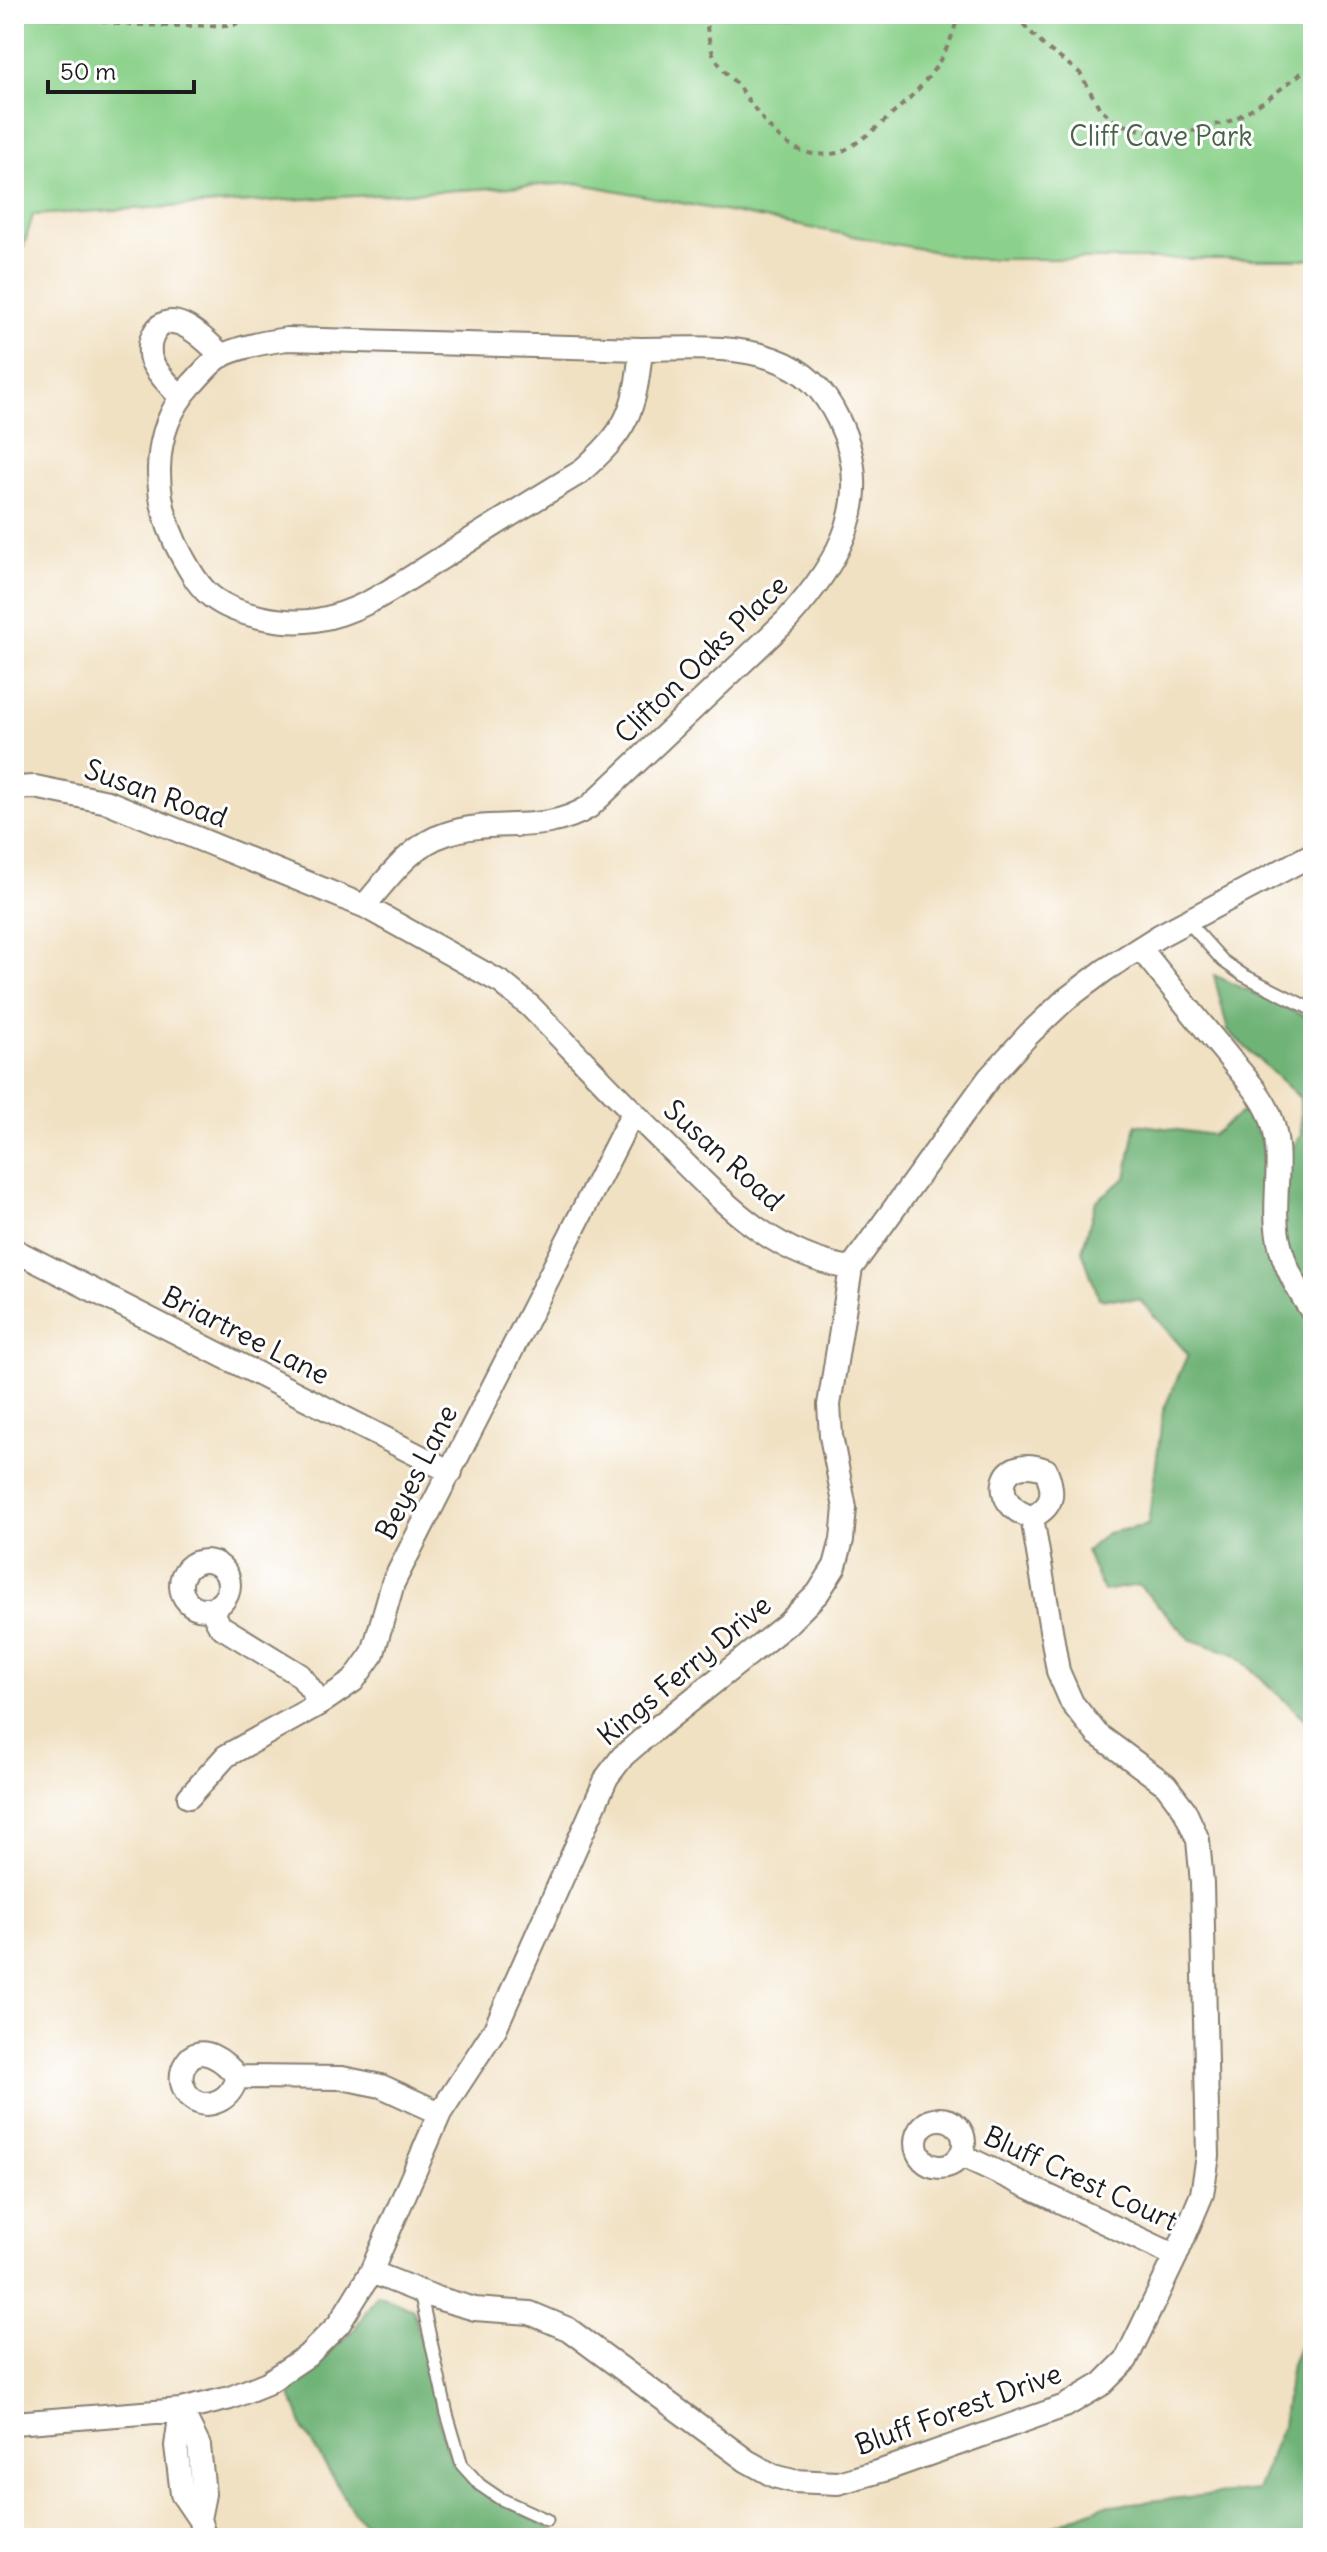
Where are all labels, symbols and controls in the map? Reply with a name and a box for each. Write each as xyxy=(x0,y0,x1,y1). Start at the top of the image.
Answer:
scale bar xyxy=(48,44,194,94)
text: 50 m xyxy=(60,56,116,86)
park label: Cliff Cave Park xyxy=(1069,118,1253,154)
street label: Clifton Oaks Place xyxy=(607,567,795,751)
street label: Susan Road xyxy=(80,751,232,835)
street label: Susan Road xyxy=(657,1092,791,1218)
street label: Briartree Lane xyxy=(156,1277,336,1393)
street label: Beyes Lane xyxy=(367,1399,465,1545)
street label: Kings Ferry Drive xyxy=(590,1587,778,1753)
street label: Bluff Crest Court xyxy=(978,2117,1184,2239)
street label: Bluff Forest Drive xyxy=(850,2355,1066,2463)

